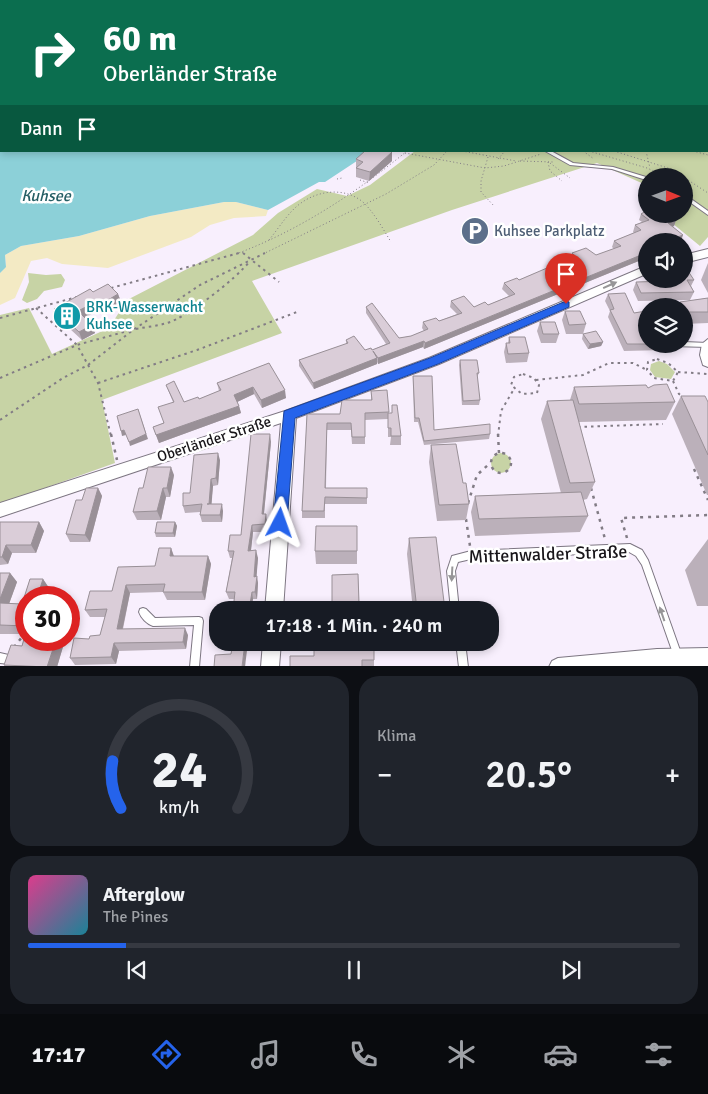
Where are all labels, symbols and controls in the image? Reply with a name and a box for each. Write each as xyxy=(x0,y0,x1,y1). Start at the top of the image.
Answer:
text: 60 m xyxy=(103,17,177,60)
icon: right xyxy=(20,20,85,85)
text: Oberländer Straße xyxy=(103,60,277,87)
icon: arrive xyxy=(73,115,101,143)
text: Dann xyxy=(20,117,63,141)
north arrow xyxy=(638,168,692,222)
map controls xyxy=(638,168,693,353)
water label: Kuhsee xyxy=(21,186,72,206)
parking icon: Kuhsee Parkplatz xyxy=(460,216,490,246)
place label: Kuhsee Parkplatz xyxy=(494,222,605,240)
button: sound xyxy=(638,233,693,288)
pin xyxy=(545,253,587,304)
icon: arrive xyxy=(552,260,580,288)
one-way arrow xyxy=(603,281,617,289)
place label: BRK-Wasserwacht Kuhsee xyxy=(86,298,203,333)
button: layers xyxy=(638,298,693,353)
building icon: BRK-Wasserwacht Kuhsee xyxy=(52,301,82,331)
street label: Oberländer Straße xyxy=(155,412,273,466)
position arrow xyxy=(253,496,305,548)
street label: Mittenwalder Straße xyxy=(468,540,628,568)
one-way arrow xyxy=(448,567,456,583)
speed limit sign: 30 xyxy=(15,586,80,651)
one-way arrow xyxy=(658,606,666,621)
text: 17:18 · 1 Min. · 240 m xyxy=(266,614,442,638)
text: Klima xyxy=(377,726,416,746)
text: 24 xyxy=(151,738,208,802)
text: 20.5° xyxy=(485,751,572,798)
text: − xyxy=(377,758,392,792)
text: + xyxy=(665,758,680,792)
text: km/h xyxy=(159,796,200,818)
text: Afterglow xyxy=(103,883,185,907)
text: The Pines xyxy=(103,907,168,927)
icon: previous xyxy=(123,956,151,984)
icon: pause xyxy=(340,956,368,984)
icon: next xyxy=(557,956,585,984)
icon: directions xyxy=(149,1037,184,1072)
icon: music xyxy=(248,1037,283,1072)
icon: phone xyxy=(346,1037,381,1072)
icon: climate xyxy=(444,1037,479,1072)
icon: car xyxy=(543,1037,578,1072)
icon: filters xyxy=(641,1037,676,1072)
text: 17:17 xyxy=(32,1041,86,1068)

